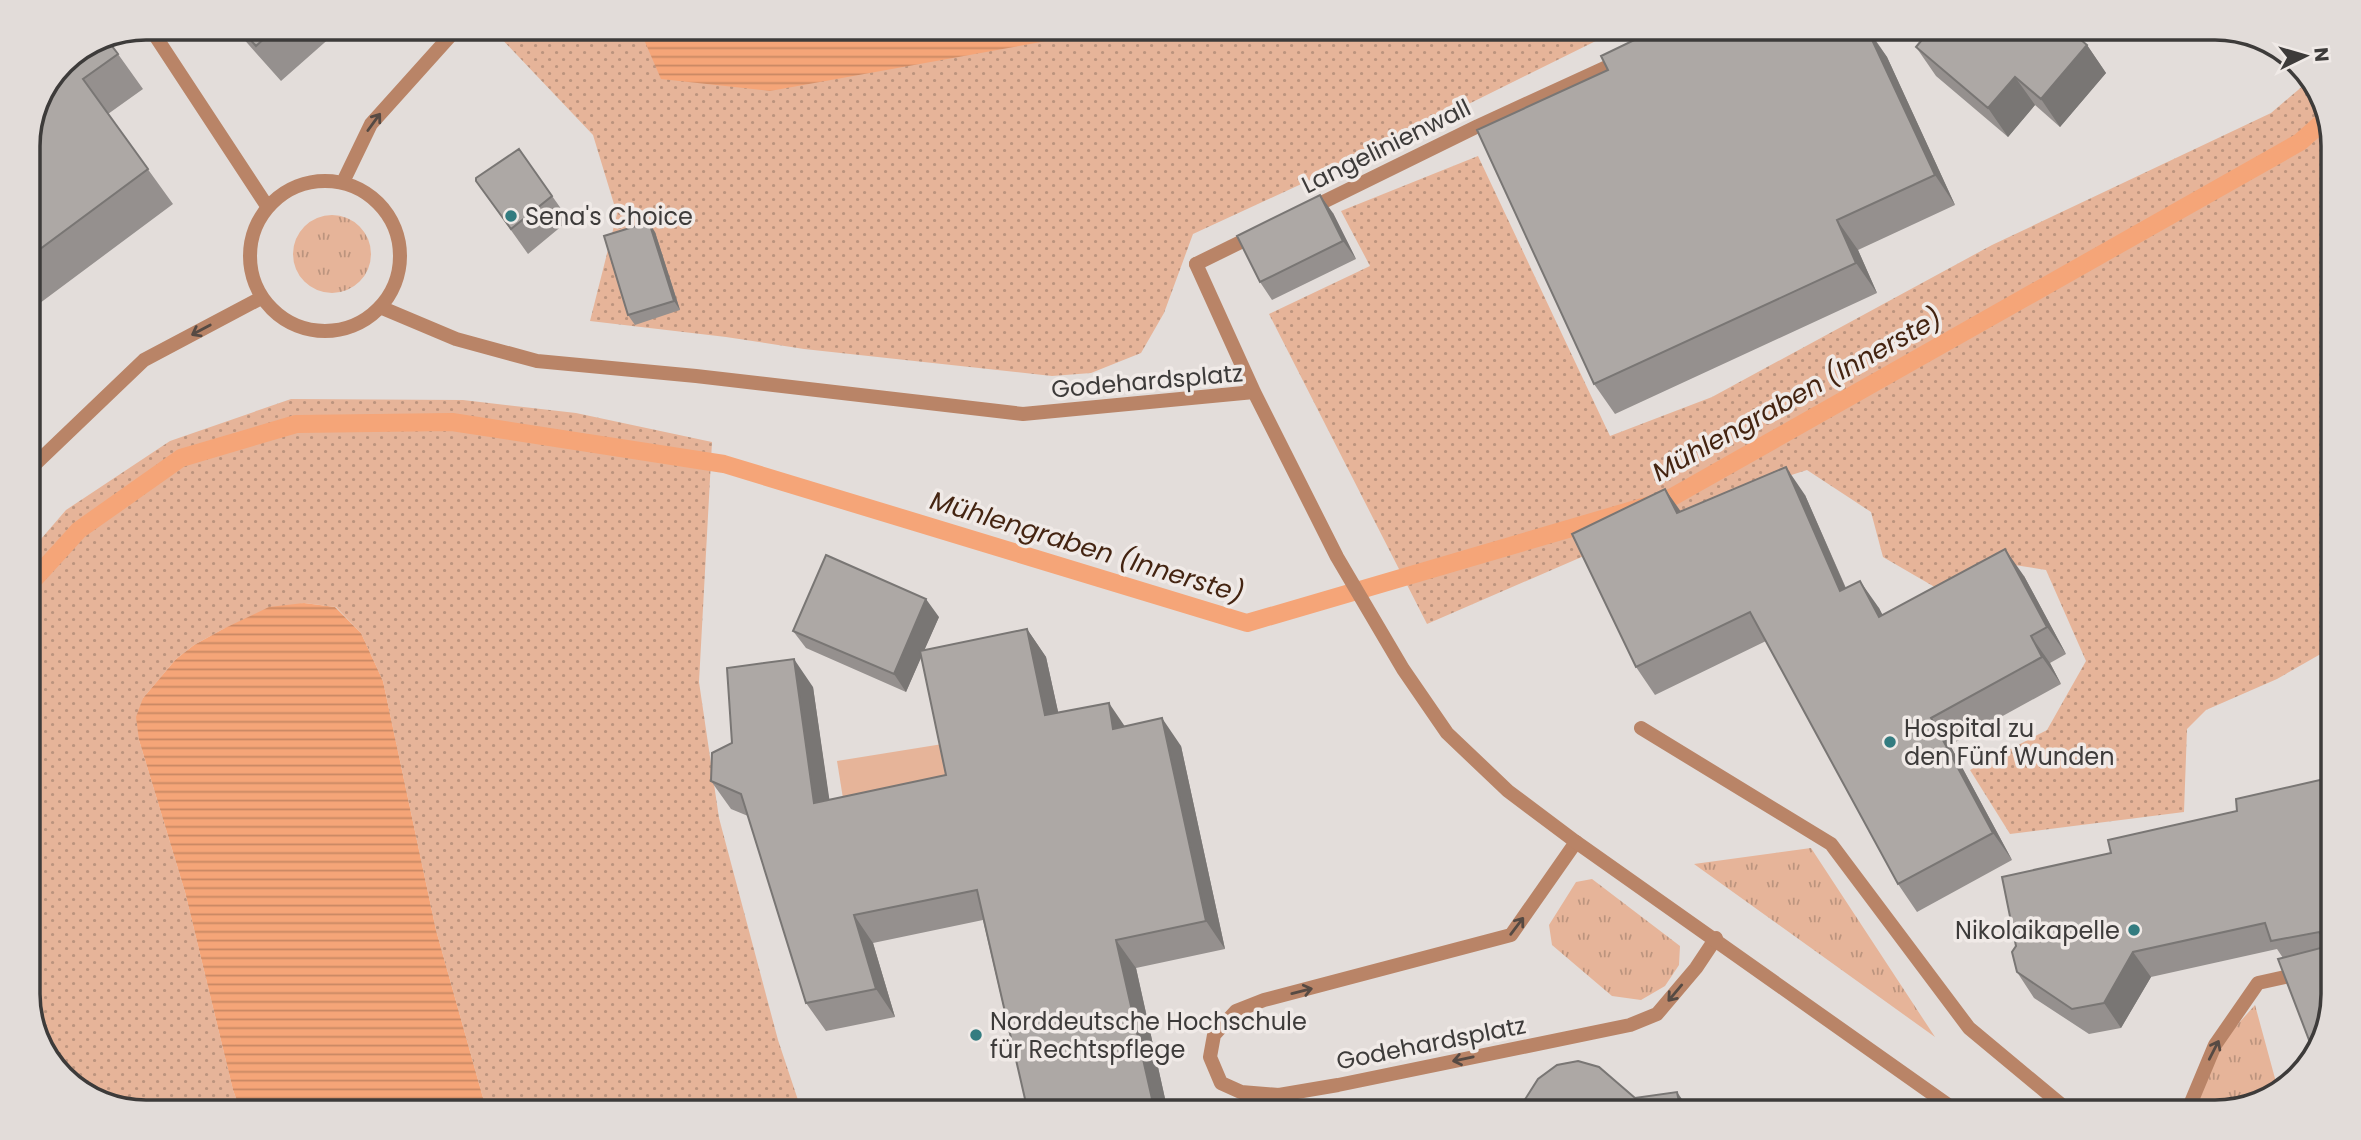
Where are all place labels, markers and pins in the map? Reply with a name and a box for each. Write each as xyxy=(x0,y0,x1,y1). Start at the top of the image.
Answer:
place label: Sena's Choice xyxy=(525,200,693,233)
marker: Sena's Choice xyxy=(503,208,519,224)
place label: Hospital zu den Fünf Wunden xyxy=(1904,712,2115,773)
marker: Hospital zu den Fünf Wunden xyxy=(1882,734,1898,750)
place label: Nikolaikapelle xyxy=(1955,914,2120,947)
marker: Nikolaikapelle xyxy=(2126,922,2142,938)
place label: Norddeutsche Hochschule für Rechtspflege xyxy=(990,1005,1307,1066)
marker: Norddeutsche Hochschule für Rechtspflege xyxy=(968,1027,984,1043)

